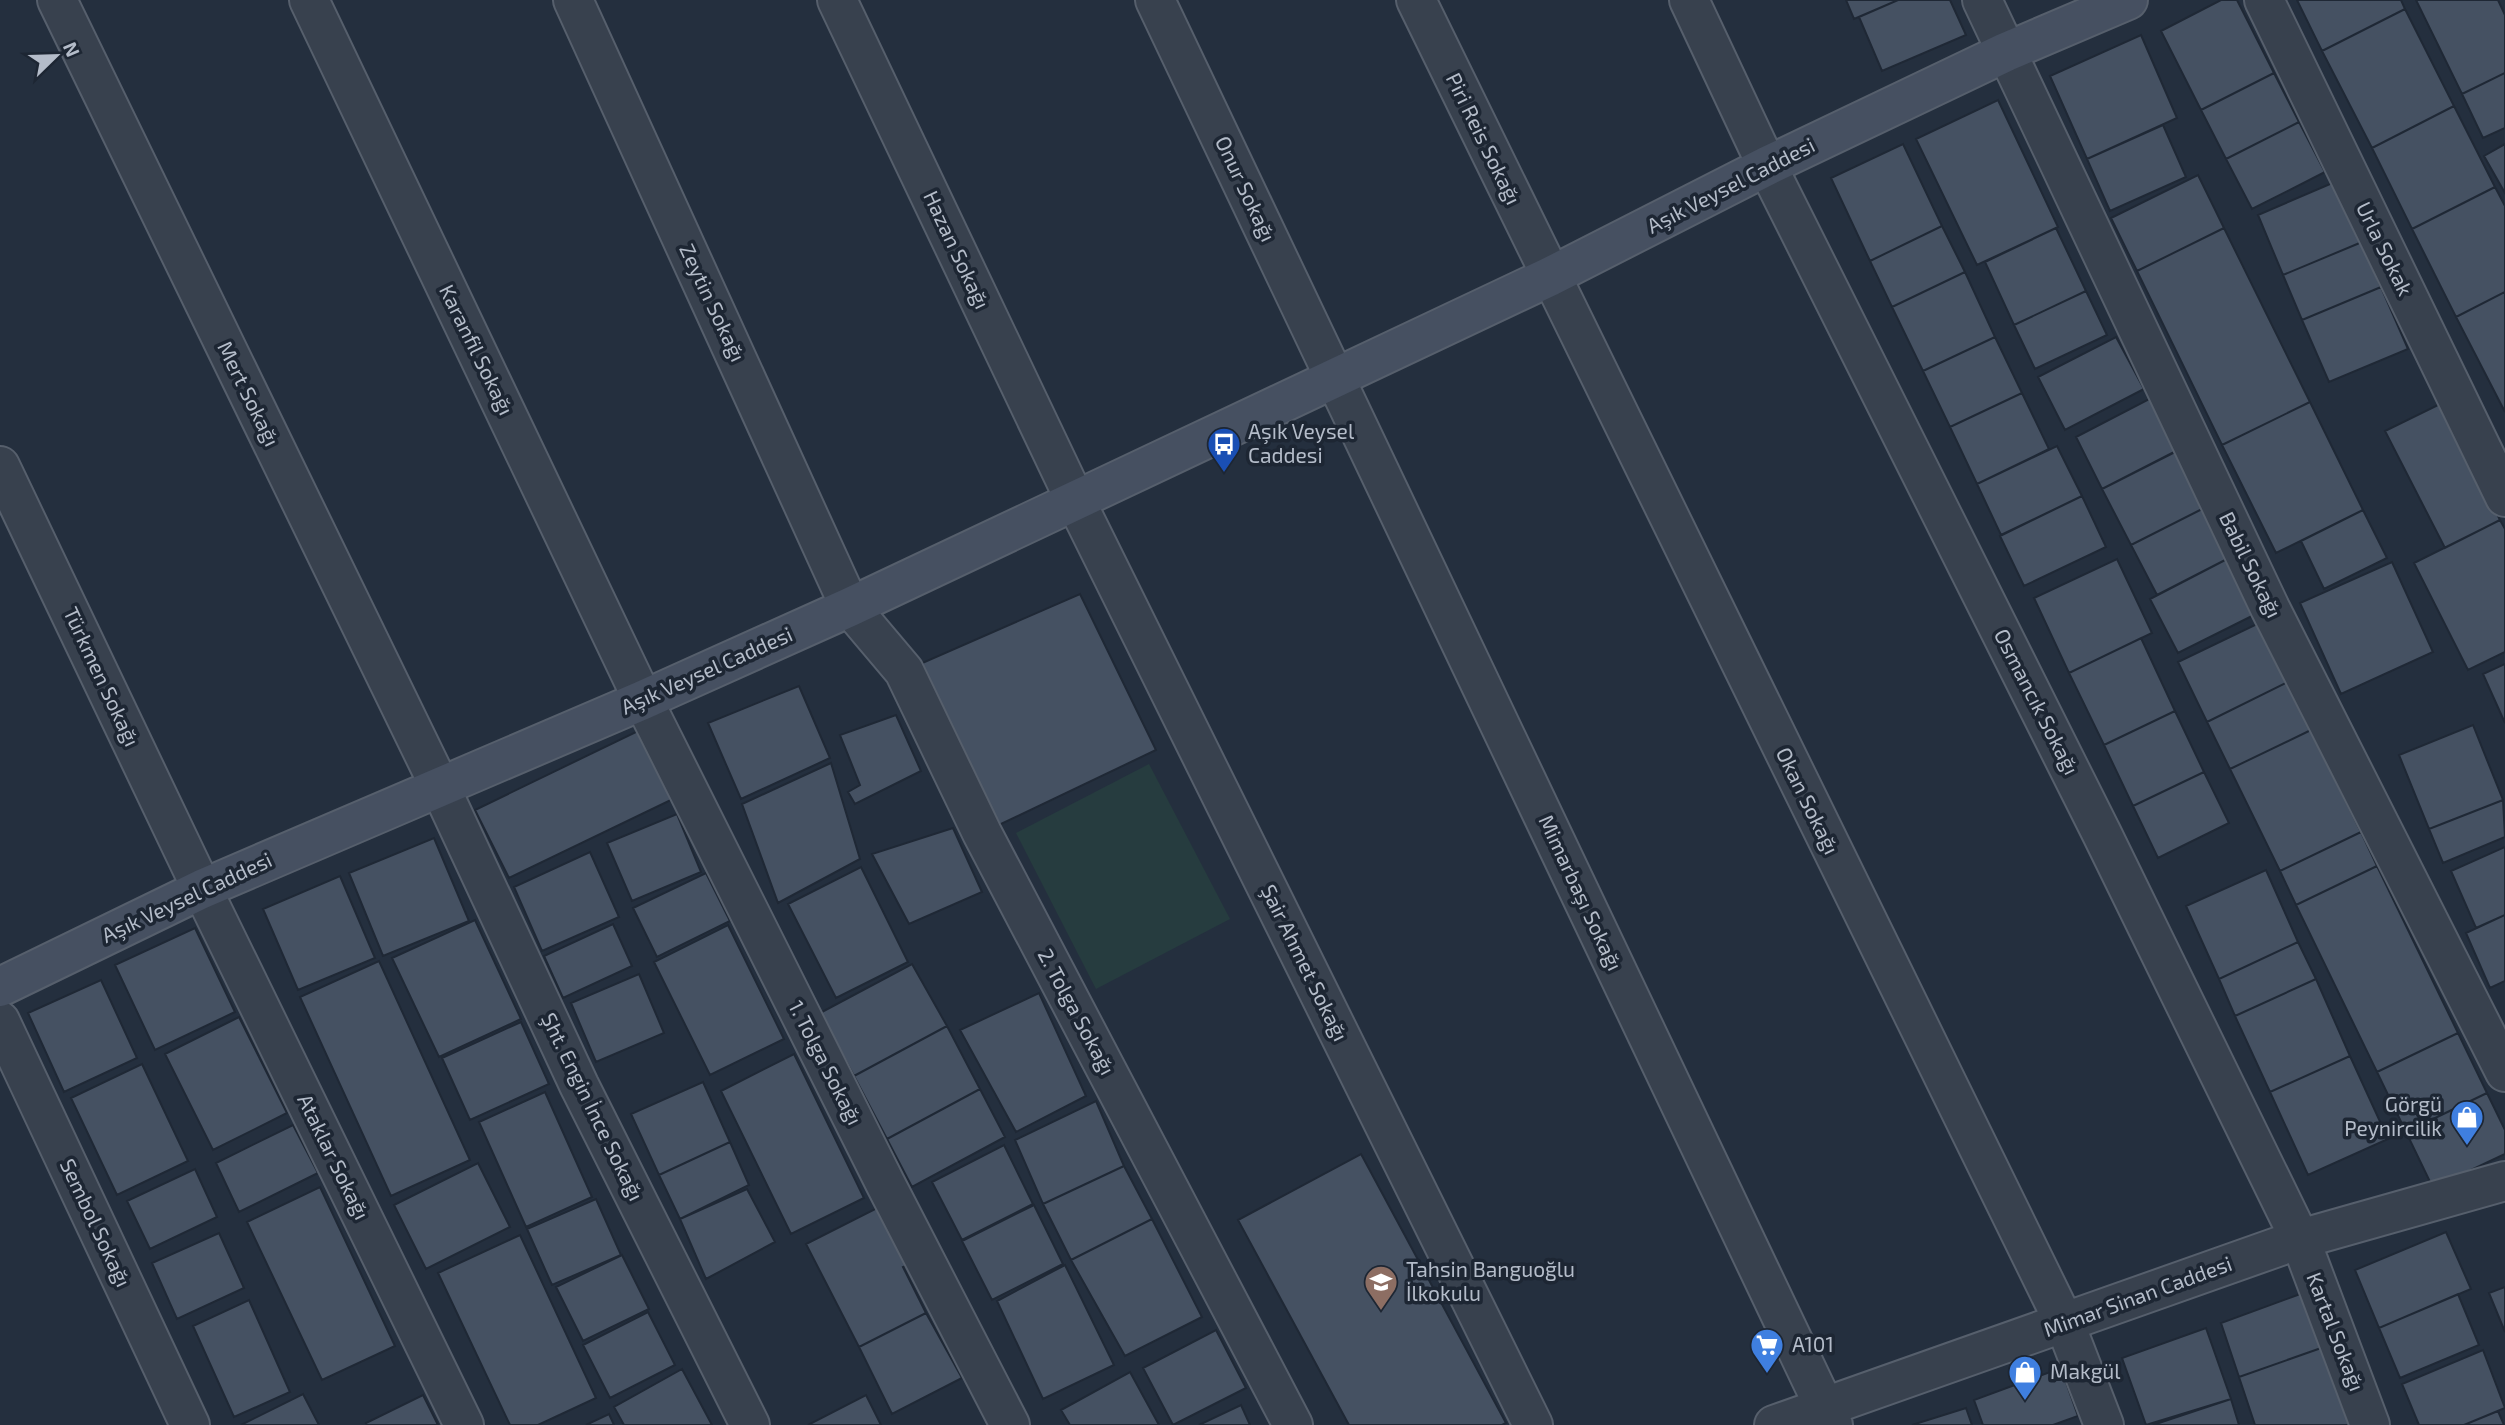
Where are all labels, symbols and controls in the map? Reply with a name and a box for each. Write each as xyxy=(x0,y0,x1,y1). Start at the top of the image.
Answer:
north arrow xyxy=(21,21,91,91)
text: N xyxy=(59,38,85,60)
street label: Piri Reis Sokağı xyxy=(1442,68,1527,208)
street label: Onur Sokağı xyxy=(1211,132,1282,245)
street label: Aşık Veysel Caddesi xyxy=(1642,132,1819,240)
street label: Hazan Sokağı xyxy=(919,186,996,312)
street label: Urla Sokak xyxy=(2352,197,2419,300)
street label: Zeytin Sokağı xyxy=(675,239,752,365)
street label: Karanfil Sokağı xyxy=(435,280,520,419)
street label: Mert Sokağı xyxy=(213,337,286,450)
place label: Aşık Veysel Caddesi xyxy=(1248,418,1355,467)
bus stop icon: Aşık Veysel Caddesi xyxy=(1205,425,1243,474)
street label: Babil Sokağı xyxy=(2215,507,2288,622)
street label: Türkmen Sokağı xyxy=(59,603,146,750)
street label: Aşık Veysel Caddesi xyxy=(617,621,797,720)
street label: Osmancık Sokağı xyxy=(1990,624,2085,778)
street label: Okan Sokağı xyxy=(1772,743,1845,858)
street label: Mimarbaşı Sokağı xyxy=(1533,811,1628,975)
street label: Aşık Veysel Caddesi xyxy=(97,846,276,949)
street label: Şair Ahmet Sokağı xyxy=(1255,880,1354,1046)
street label: 2. Tolga Sokağı xyxy=(1034,944,1121,1079)
street label: 1. Tolga Sokağı xyxy=(784,996,868,1129)
street label: Şht. Engin İnce Sokağı xyxy=(535,1008,650,1205)
street label: Ataklar Sokağı xyxy=(293,1090,375,1223)
place label: Görgü Peynircilik xyxy=(2344,1091,2442,1140)
shop icon: Görgü Peynircilik xyxy=(2448,1098,2486,1147)
street label: Sembol Sokağı xyxy=(56,1154,137,1290)
street label: Mimar Sinan Caddesi xyxy=(2040,1250,2235,1341)
place label: Tahsin Banguoğlu İlkokulu xyxy=(1406,1256,1575,1305)
school or university icon: Tahsin Banguoğlu İlkokulu xyxy=(1362,1263,1400,1312)
street label: Kartal Sokağı xyxy=(2302,1269,2370,1394)
supermarket icon: A101 xyxy=(1748,1326,1786,1375)
place label: A101 xyxy=(1792,1331,1834,1356)
shop icon: Makgül xyxy=(2006,1353,2044,1402)
place label: Makgül xyxy=(2050,1358,2121,1383)

